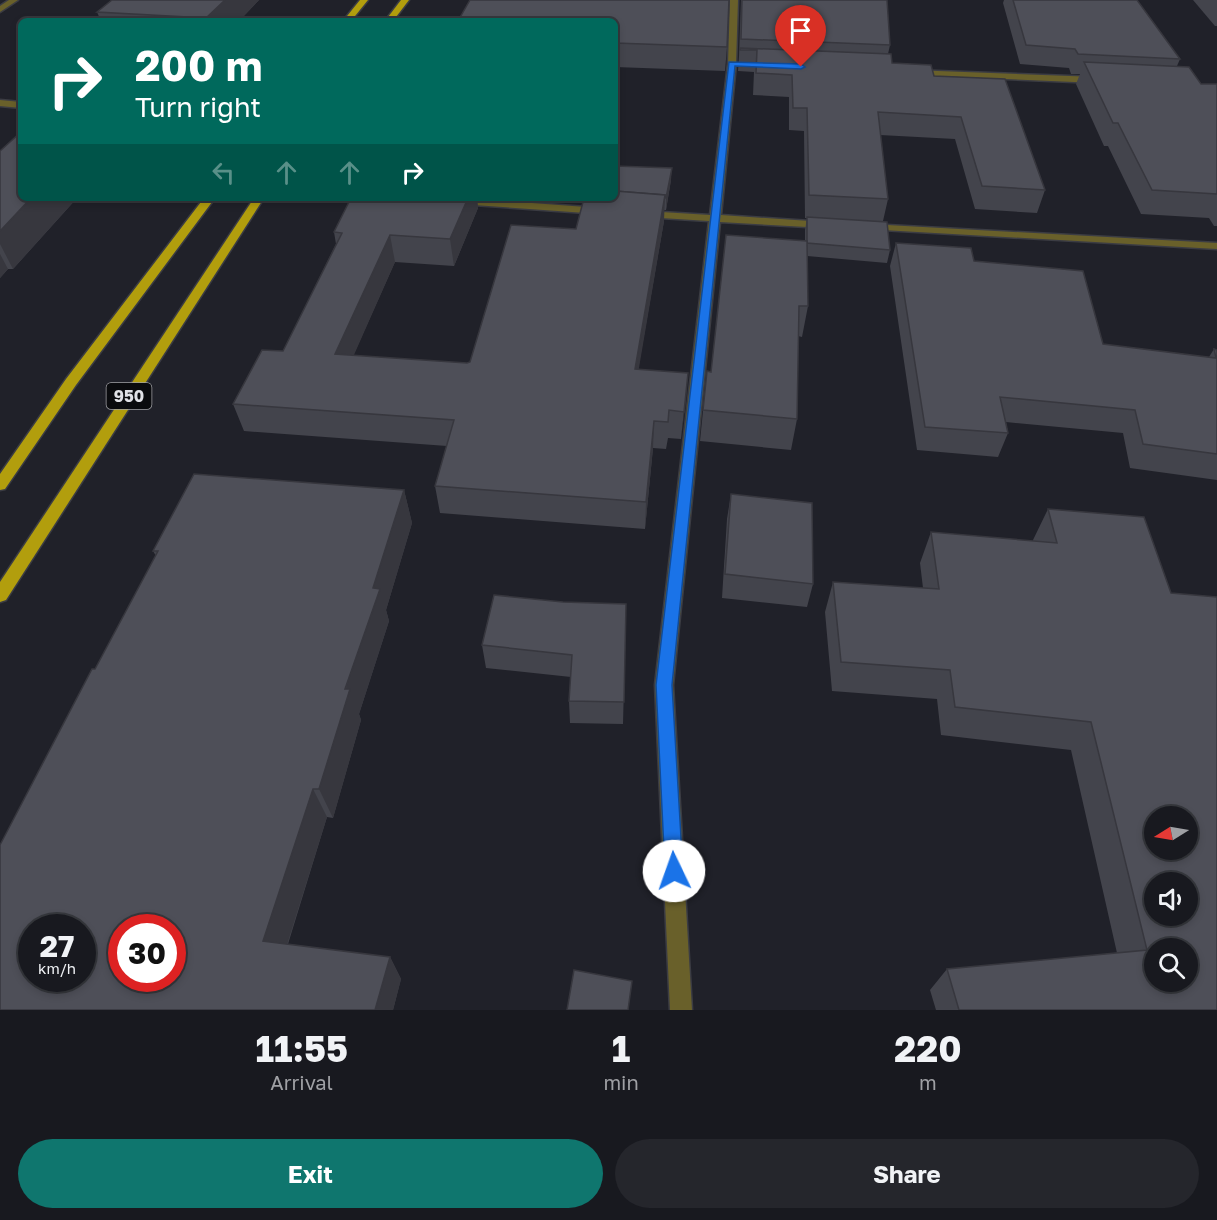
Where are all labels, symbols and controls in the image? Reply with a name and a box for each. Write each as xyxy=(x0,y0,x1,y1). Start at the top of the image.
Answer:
pin xyxy=(775,5,826,67)
icon: arrive xyxy=(784,14,817,47)
text: 200 m xyxy=(135,40,262,90)
icon: right xyxy=(36,42,114,120)
text: Turn right xyxy=(135,91,261,123)
icon: left xyxy=(207,156,240,189)
icon: ahead xyxy=(270,156,303,189)
icon: ahead xyxy=(333,156,366,189)
icon: right xyxy=(396,156,429,189)
road number: 950 xyxy=(106,383,152,409)
north arrow xyxy=(1144,806,1198,860)
map controls xyxy=(1144,806,1198,992)
position arrow xyxy=(642,839,706,903)
button: sound xyxy=(1144,872,1198,926)
speed limit sign: 30 xyxy=(108,914,186,992)
text: 27 xyxy=(40,928,74,964)
button: search xyxy=(1144,938,1198,992)
text: km/h xyxy=(38,959,76,977)
text: 11:55 xyxy=(255,1027,348,1070)
text: 1 xyxy=(612,1027,630,1070)
text: 220 xyxy=(894,1027,962,1070)
text: Arrival xyxy=(270,1070,333,1094)
text: min xyxy=(603,1070,639,1094)
text: m xyxy=(919,1070,937,1094)
button: Exit xyxy=(18,1139,603,1208)
button: Share xyxy=(615,1139,1199,1208)

